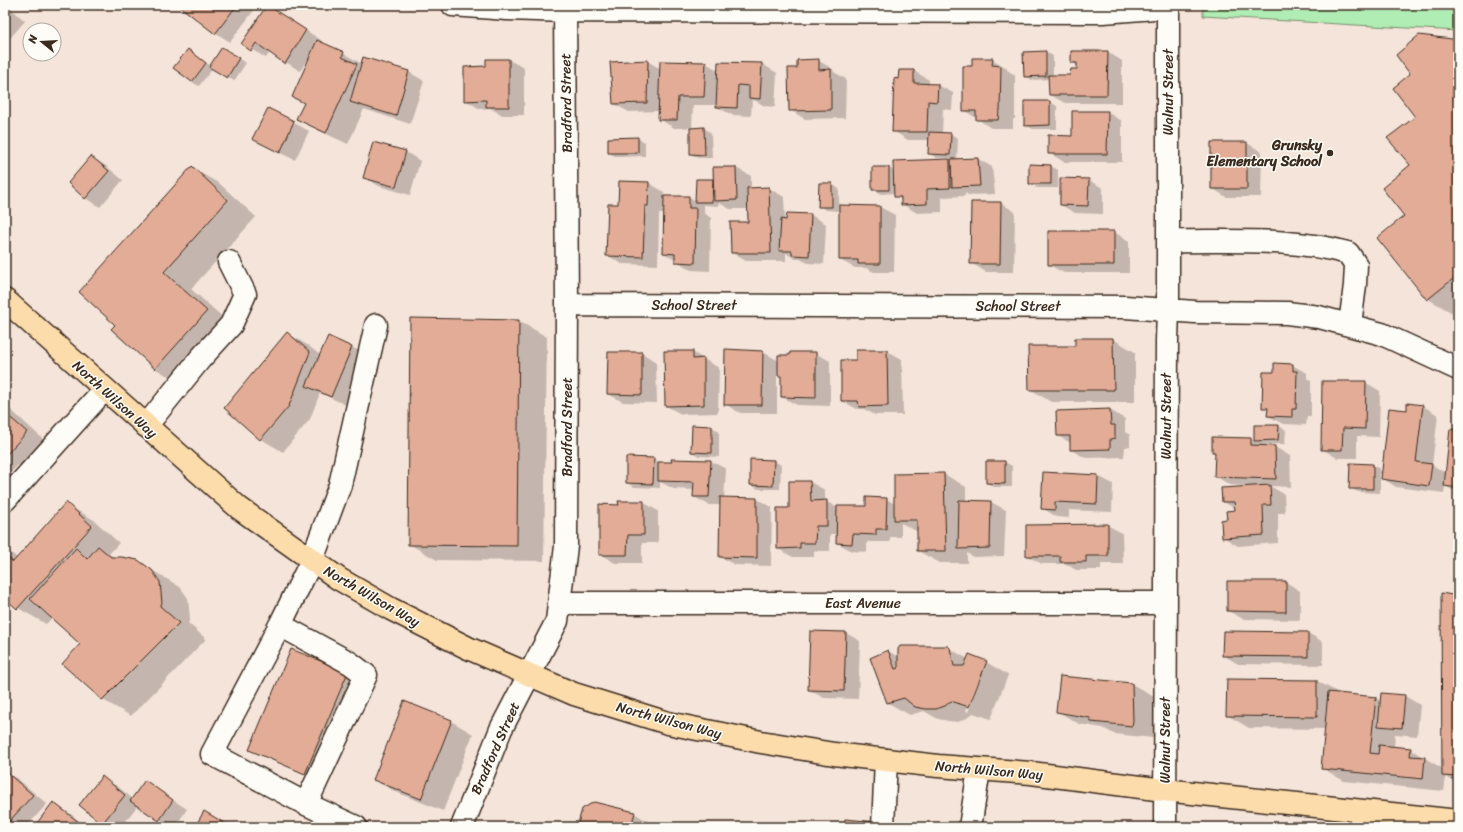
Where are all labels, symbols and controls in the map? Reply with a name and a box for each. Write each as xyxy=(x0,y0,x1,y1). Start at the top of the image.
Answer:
north arrow xyxy=(22,22,62,62)
text: N xyxy=(22,32,43,47)
street label: Walnut Street xyxy=(1156,47,1181,135)
street label: Bradford Street xyxy=(553,53,580,153)
place label: Grunsky Elementary School xyxy=(1206,133,1323,174)
marker: Grunsky Elementary School xyxy=(1325,148,1335,158)
street label: School Street xyxy=(651,293,738,318)
street label: School Street xyxy=(975,294,1062,319)
street label: North Wilson Way xyxy=(66,354,164,445)
street label: Walnut Street xyxy=(1154,371,1179,459)
street label: Bradford Street xyxy=(555,377,580,477)
street label: North Wilson Way xyxy=(319,559,425,635)
street label: East Avenue xyxy=(825,591,901,616)
street label: North Wilson Way xyxy=(613,694,725,747)
street label: Walnut Street xyxy=(1153,695,1178,783)
street label: Bradford Street xyxy=(464,698,527,799)
street label: North Wilson Way xyxy=(934,753,1045,788)

